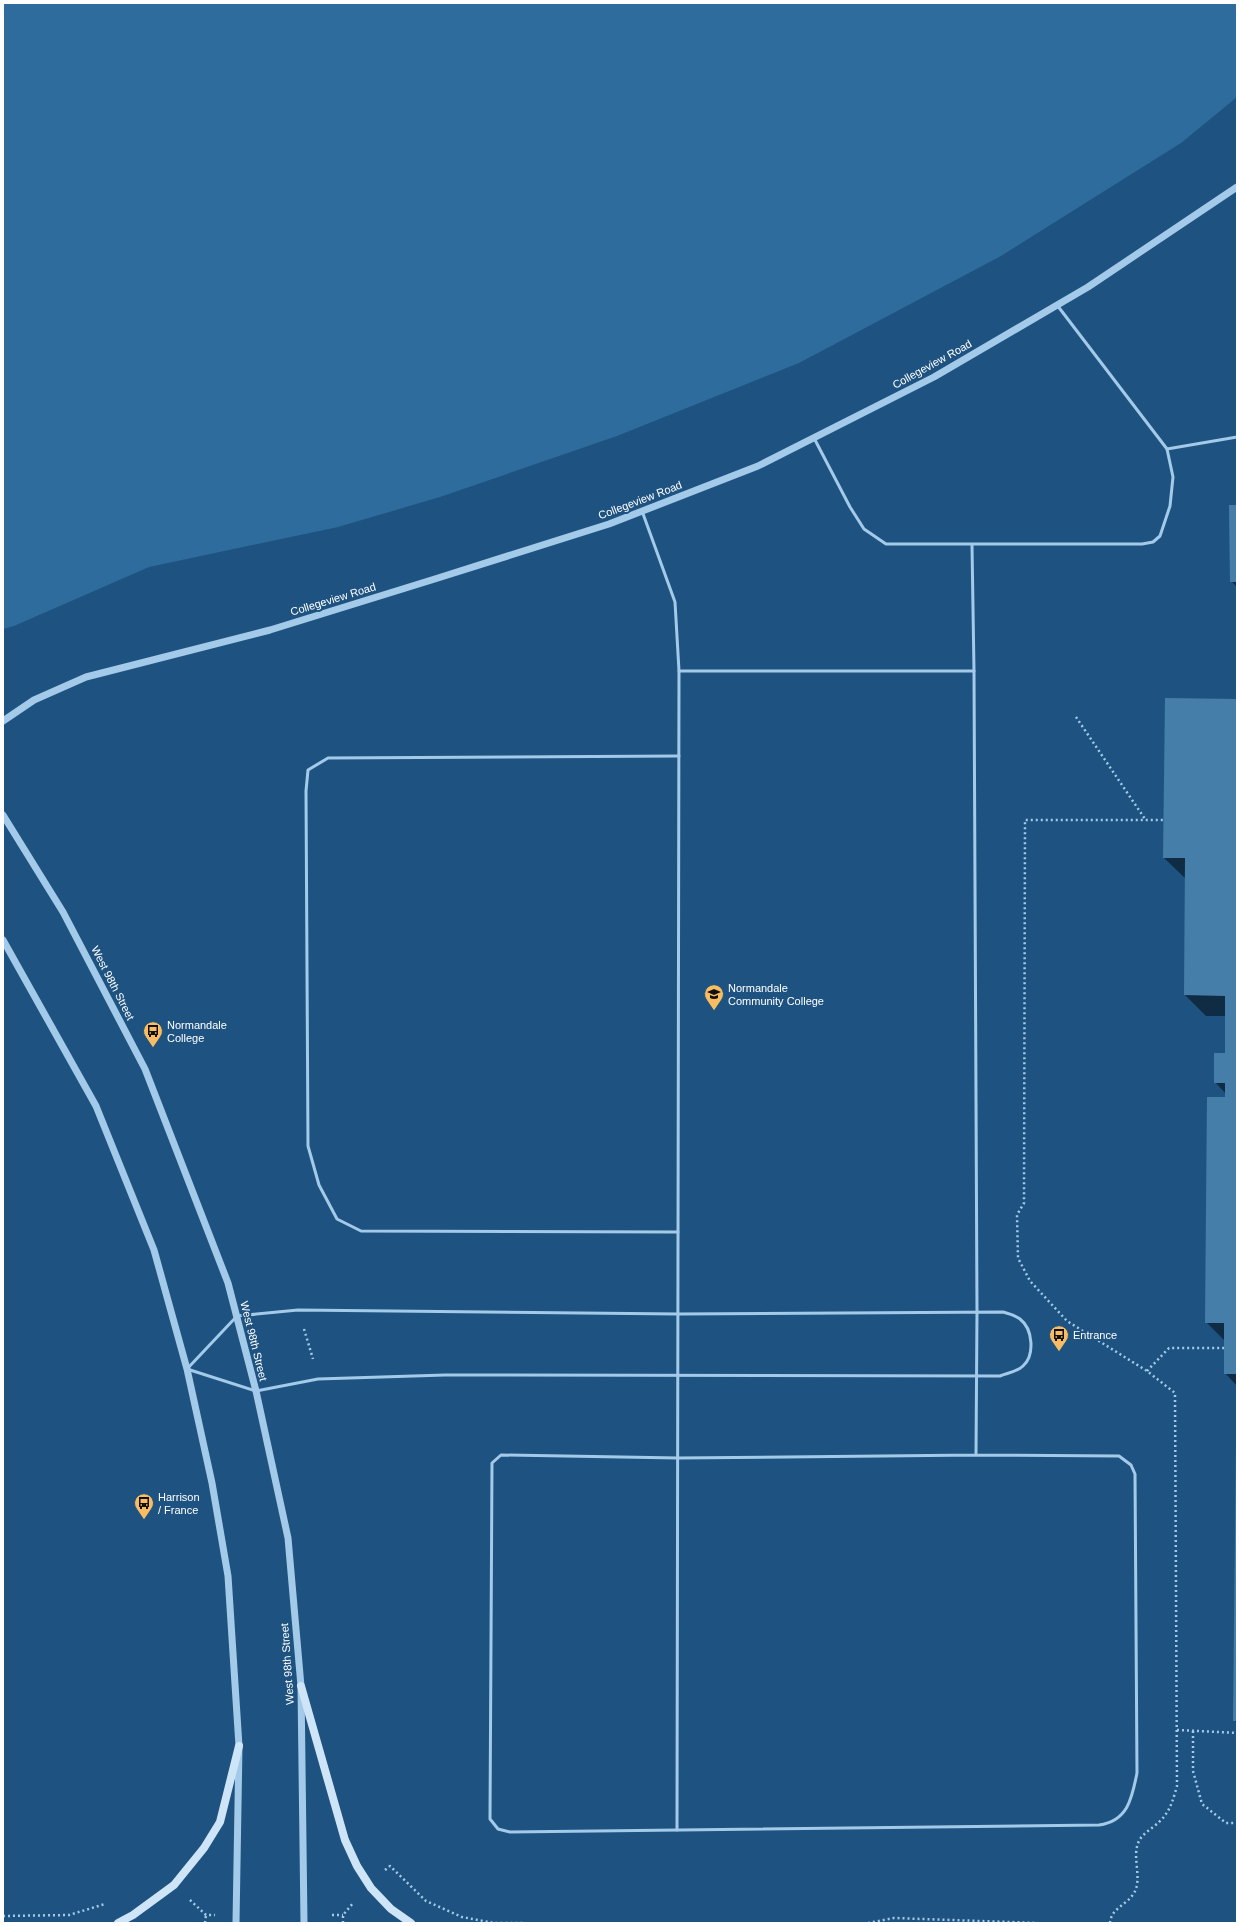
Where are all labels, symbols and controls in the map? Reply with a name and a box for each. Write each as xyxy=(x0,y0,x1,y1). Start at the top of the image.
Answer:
street label: Collegeview Road xyxy=(890,337,974,391)
street label: Collegeview Road xyxy=(596,479,684,521)
street label: Collegeview Road xyxy=(289,580,377,618)
street label: West 98th Street xyxy=(89,944,137,1022)
place label: Normandale Community College xyxy=(728,982,824,1007)
school or university icon: Normandale Community College xyxy=(703,983,725,1011)
place label: Normandale College xyxy=(167,1019,227,1044)
bus stop icon: Normandale College xyxy=(142,1020,164,1048)
street label: West 98th Street xyxy=(238,1300,270,1382)
bus stop icon: Entrance xyxy=(1048,1324,1070,1352)
place label: Entrance xyxy=(1073,1329,1117,1341)
place label: Harrison / France xyxy=(158,1491,200,1516)
bus stop icon: Harrison / France xyxy=(133,1492,155,1520)
street label: West 98th Street xyxy=(278,1623,296,1705)

